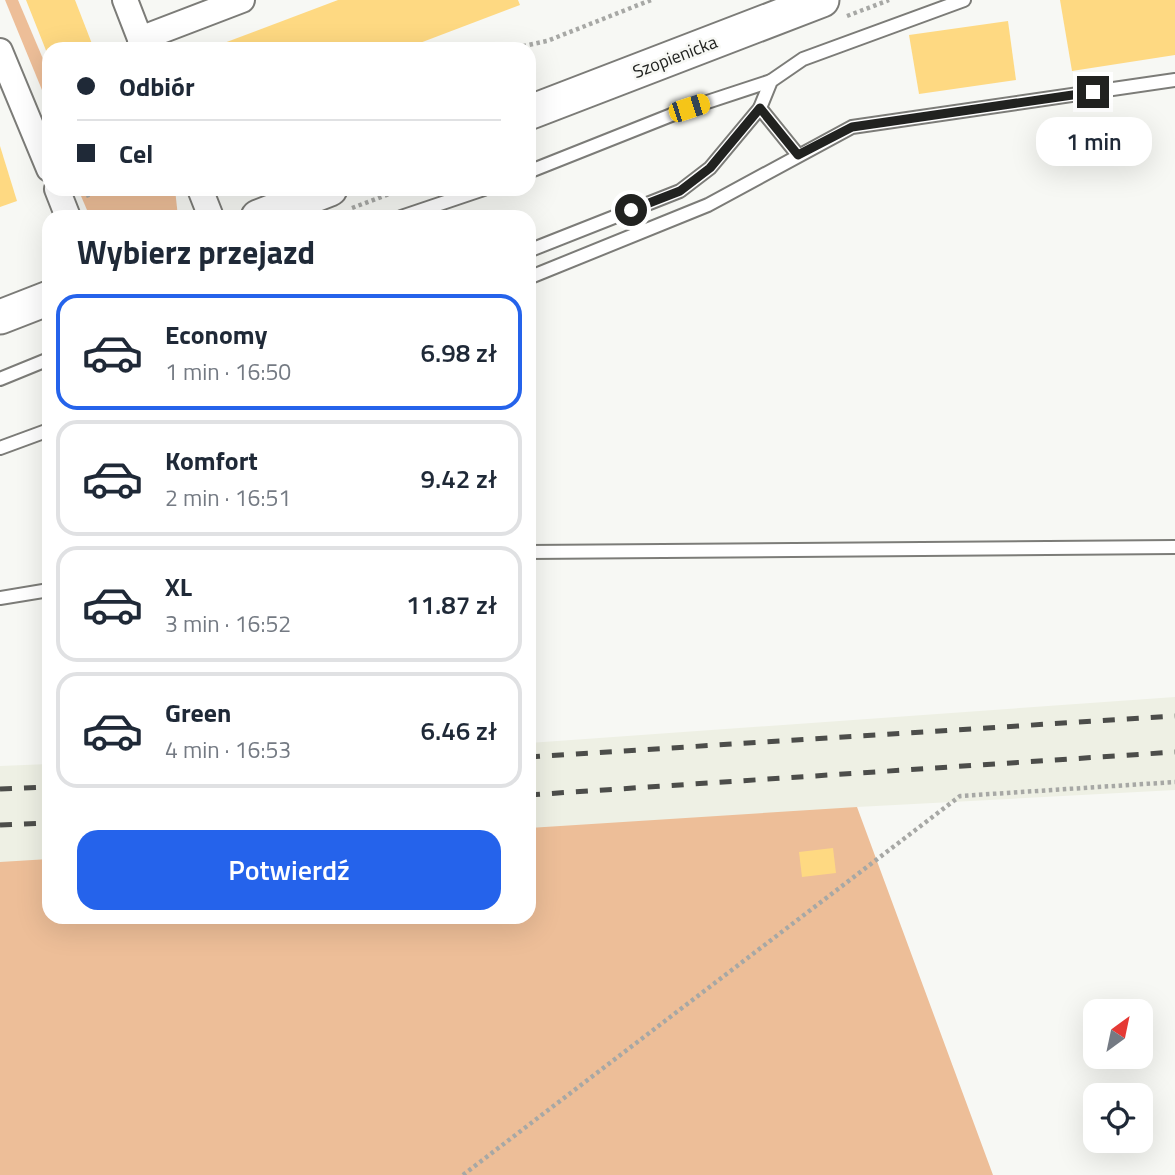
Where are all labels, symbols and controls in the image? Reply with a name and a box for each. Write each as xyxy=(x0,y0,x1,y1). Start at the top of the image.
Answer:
street label: Szopienicka xyxy=(628,28,721,85)
text: Odbiór xyxy=(119,67,195,106)
route end xyxy=(1077,76,1109,108)
car xyxy=(666,92,713,124)
callout: 1 min xyxy=(1035,116,1151,166)
text: 1 min xyxy=(1066,124,1122,159)
text: Cel xyxy=(119,134,153,173)
route start xyxy=(615,194,647,226)
text: Wybierz przejazd xyxy=(77,228,315,276)
text: Economy xyxy=(165,315,267,354)
icon: car xyxy=(81,321,144,384)
text: 6.98 zł xyxy=(420,333,497,372)
text: 1 min · 16:50 xyxy=(165,354,291,389)
text: Komfort xyxy=(165,441,258,480)
icon: car xyxy=(81,447,144,510)
text: 9.42 zł xyxy=(420,459,497,498)
text: 2 min · 16:51 xyxy=(165,480,291,515)
text: XL xyxy=(165,567,192,606)
icon: car xyxy=(81,573,144,636)
text: 11.87 zł xyxy=(406,585,497,624)
text: 3 min · 16:52 xyxy=(165,606,291,641)
text: Green xyxy=(165,693,231,732)
icon: car xyxy=(81,699,144,762)
text: 6.46 zł xyxy=(420,711,497,750)
text: 4 min · 16:53 xyxy=(165,732,291,767)
button: Potwierdź xyxy=(77,830,501,910)
north arrow xyxy=(1083,999,1153,1069)
map controls xyxy=(1083,999,1153,1153)
button: locate xyxy=(1083,1083,1153,1153)

